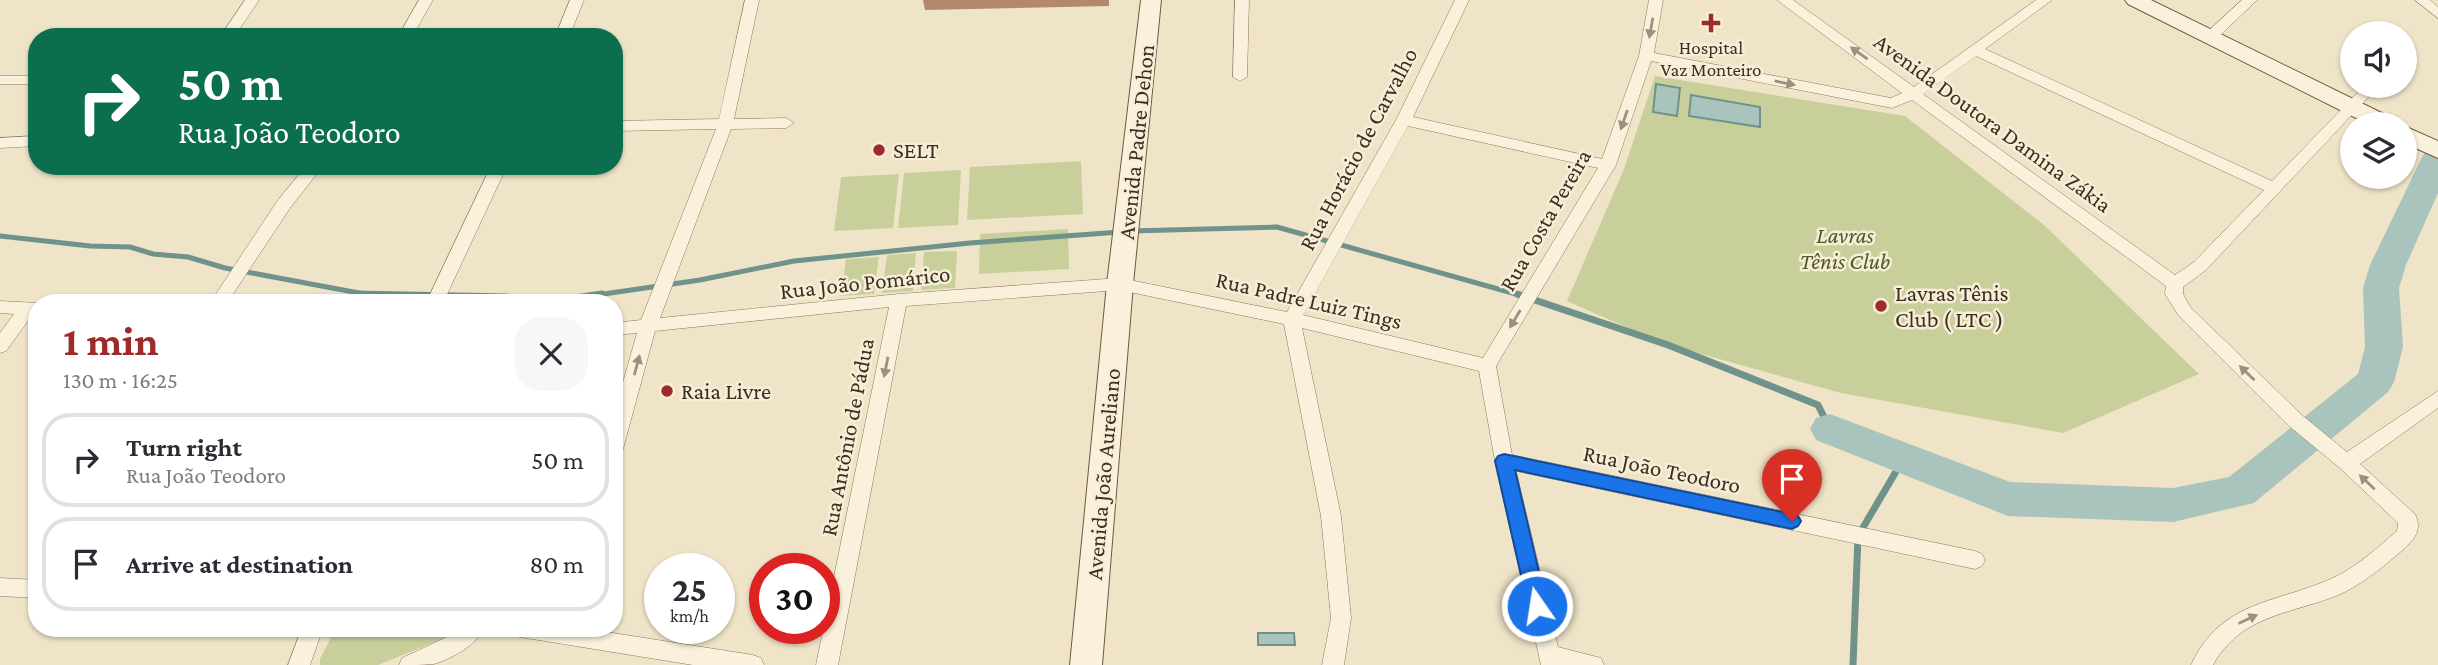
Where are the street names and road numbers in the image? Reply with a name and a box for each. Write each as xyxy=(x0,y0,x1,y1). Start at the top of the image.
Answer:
street label: Avenida Doutora Damina Zákia xyxy=(1869,28,2117,218)
street label: Avenida Padre Dehon xyxy=(1113,43,1159,241)
street label: Rua Horácio de Carvalho xyxy=(1294,43,1422,255)
street label: Rua Costa Pereira xyxy=(1494,144,1596,296)
street label: Rua João Pomárico xyxy=(779,260,951,304)
street label: Rua Padre Luiz Tings xyxy=(1213,266,1405,334)
street label: Rua Antônio de Pádua xyxy=(815,335,879,538)
street label: Avenida João Aureliano xyxy=(1081,367,1125,581)
street label: Rua João Teodoro xyxy=(1581,440,1743,498)

